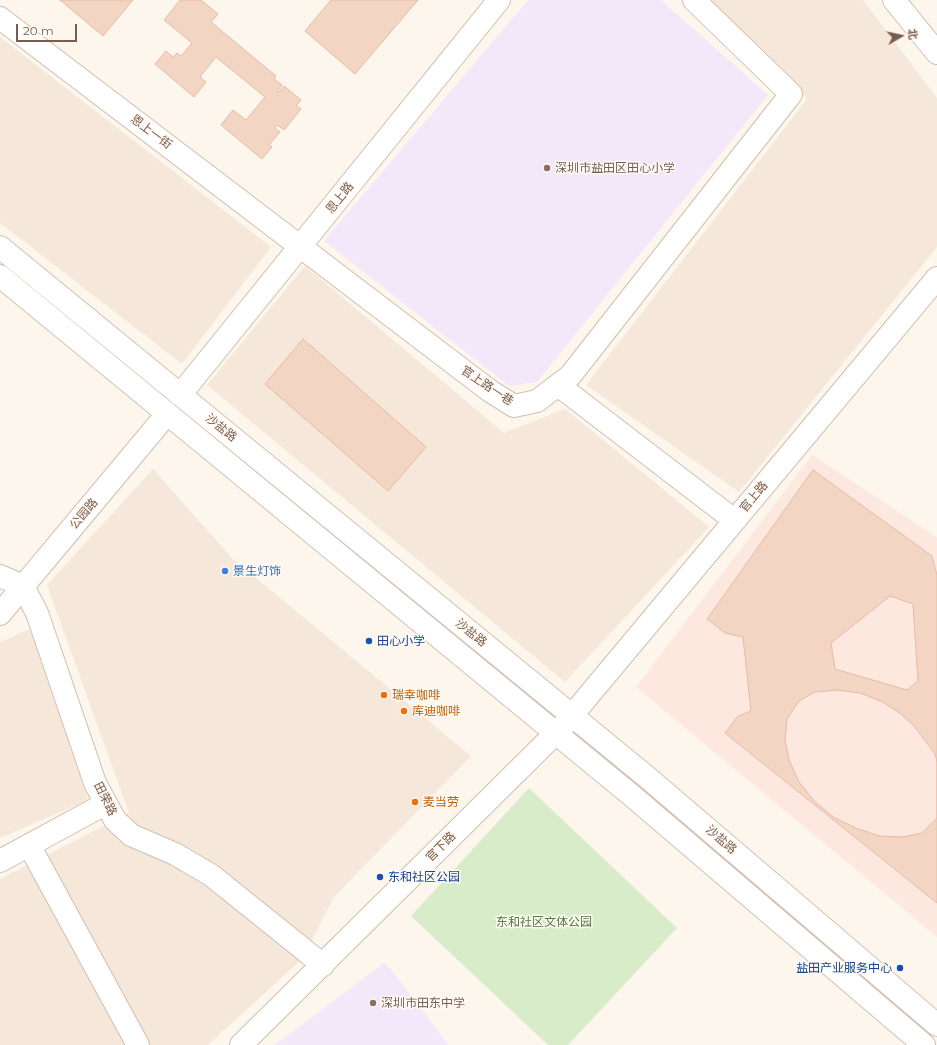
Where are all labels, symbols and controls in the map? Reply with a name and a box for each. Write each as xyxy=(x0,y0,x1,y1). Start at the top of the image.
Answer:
scale bar xyxy=(18,16,79,42)
north arrow xyxy=(881,16,921,56)
text: 20 m xyxy=(23,23,54,38)
text: 北 xyxy=(905,28,921,41)
street label: 恩上一街 xyxy=(127,112,175,152)
place label: 深圳市盐田区田心小学 xyxy=(555,161,675,175)
marker: 深圳市盐田区田心小学 xyxy=(542,163,552,173)
street label: 恩上路 xyxy=(323,179,357,217)
street label: 官上路一巷 xyxy=(458,363,516,409)
street label: 沙盐路 xyxy=(202,411,240,445)
street label: 官上路 xyxy=(737,479,771,515)
street label: 公园路 xyxy=(67,496,101,532)
place label: 景生灯饰 xyxy=(233,564,281,578)
marker: 景生灯饰 xyxy=(220,566,230,576)
street label: 沙盐路 xyxy=(452,616,490,650)
place label: 田心小学 xyxy=(377,634,425,648)
marker: 田心小学 xyxy=(364,636,374,646)
place label: 瑞幸咖啡 xyxy=(392,688,440,702)
marker: 瑞幸咖啡 xyxy=(379,690,389,700)
place label: 库迪咖啡 xyxy=(412,704,460,718)
marker: 库迪咖啡 xyxy=(399,706,409,716)
street label: 田荣路 xyxy=(90,780,120,818)
place label: 麦当劳 xyxy=(423,795,459,809)
marker: 麦当劳 xyxy=(410,797,420,807)
street label: 沙盐路 xyxy=(703,823,739,857)
street label: 官下路 xyxy=(423,829,459,865)
place label: 东和社区公园 xyxy=(388,870,460,884)
marker: 东和社区公园 xyxy=(375,872,385,882)
park label: 东和社区文体公园 xyxy=(496,915,592,929)
place label: 盐田产业服务中心 xyxy=(796,961,892,975)
marker: 盐田产业服务中心 xyxy=(895,963,905,973)
place label: 深圳市田东中学 xyxy=(381,996,465,1010)
marker: 深圳市田东中学 xyxy=(368,998,378,1008)

